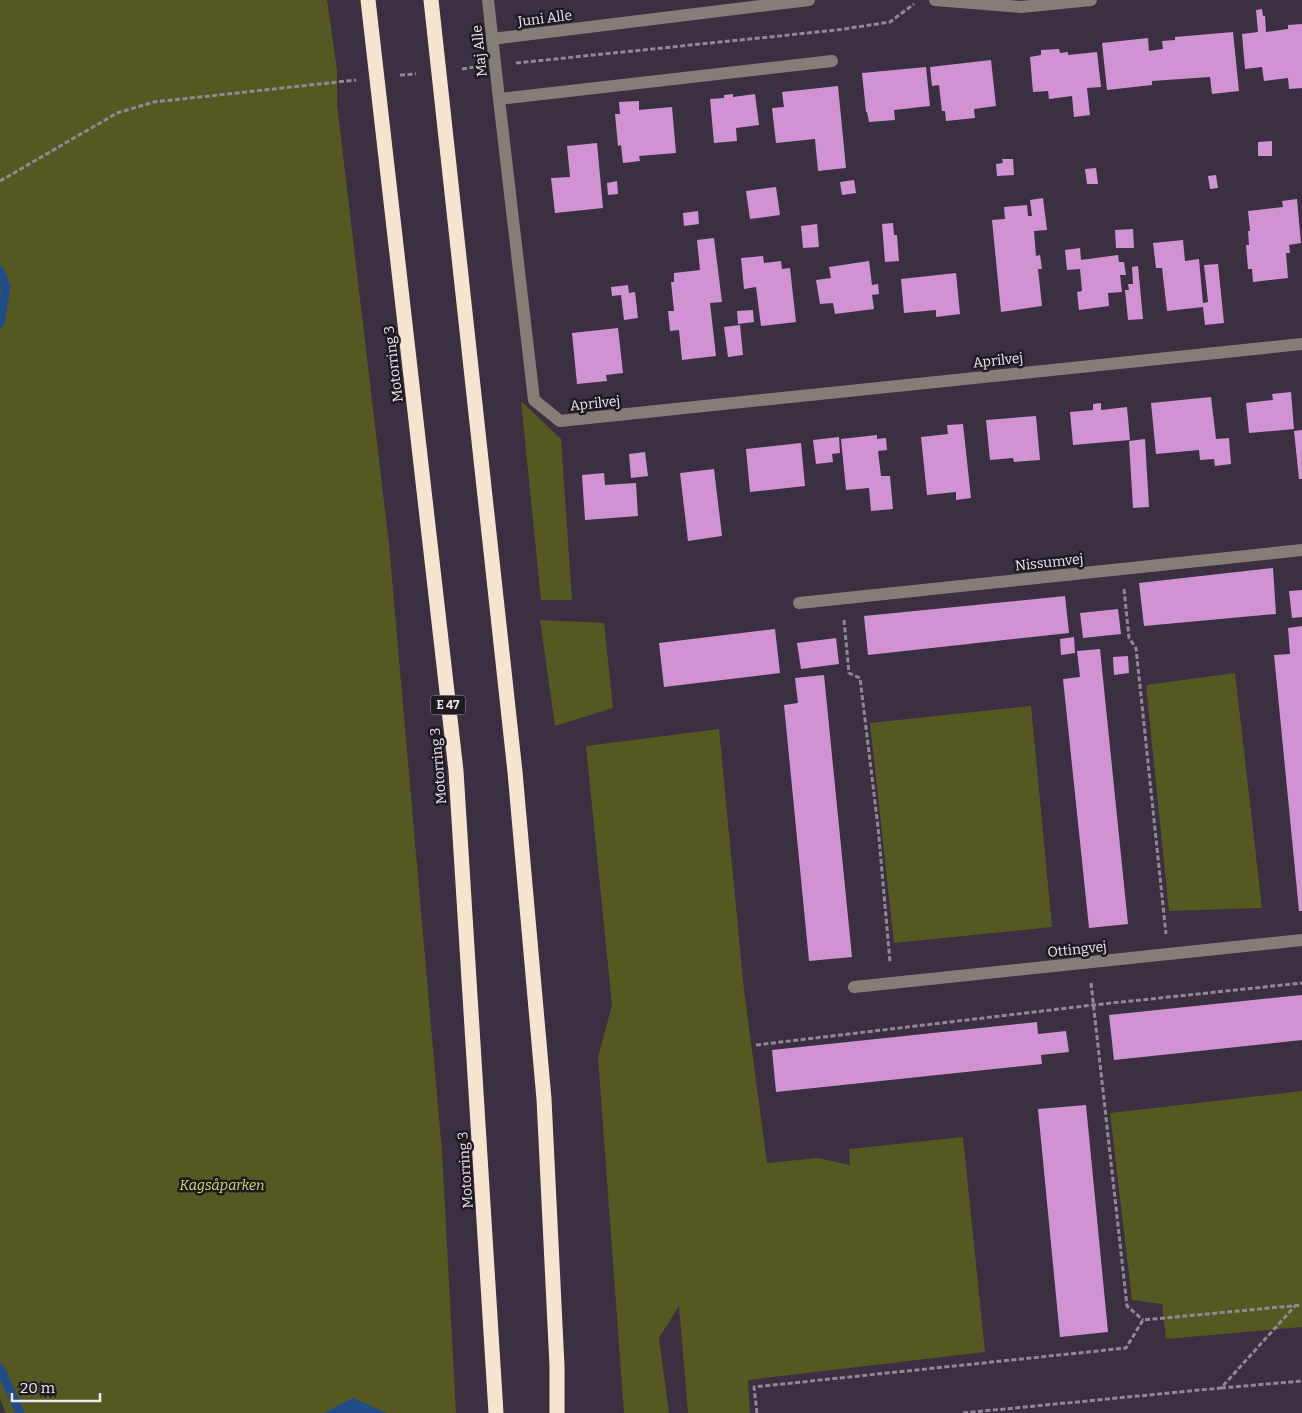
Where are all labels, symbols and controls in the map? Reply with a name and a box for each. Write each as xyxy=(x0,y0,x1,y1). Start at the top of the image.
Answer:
street label: Juni Alle xyxy=(516,7,573,30)
street label: Maj Alle xyxy=(468,24,491,78)
street label: Motorring 3 xyxy=(380,325,407,403)
street label: Aprilvej xyxy=(972,349,1024,372)
street label: Aprilvej xyxy=(569,392,621,415)
street label: Nissumvej xyxy=(1014,550,1084,575)
road number: E 47 xyxy=(430,696,466,714)
street label: Motorring 3 xyxy=(427,727,450,805)
street label: Ottingvej xyxy=(1047,938,1108,961)
street label: Motorring 3 xyxy=(454,1131,477,1209)
park label: Kagsåparken xyxy=(179,1177,265,1194)
scale bar xyxy=(12,1370,100,1402)
text: 20 m xyxy=(20,1379,56,1397)

